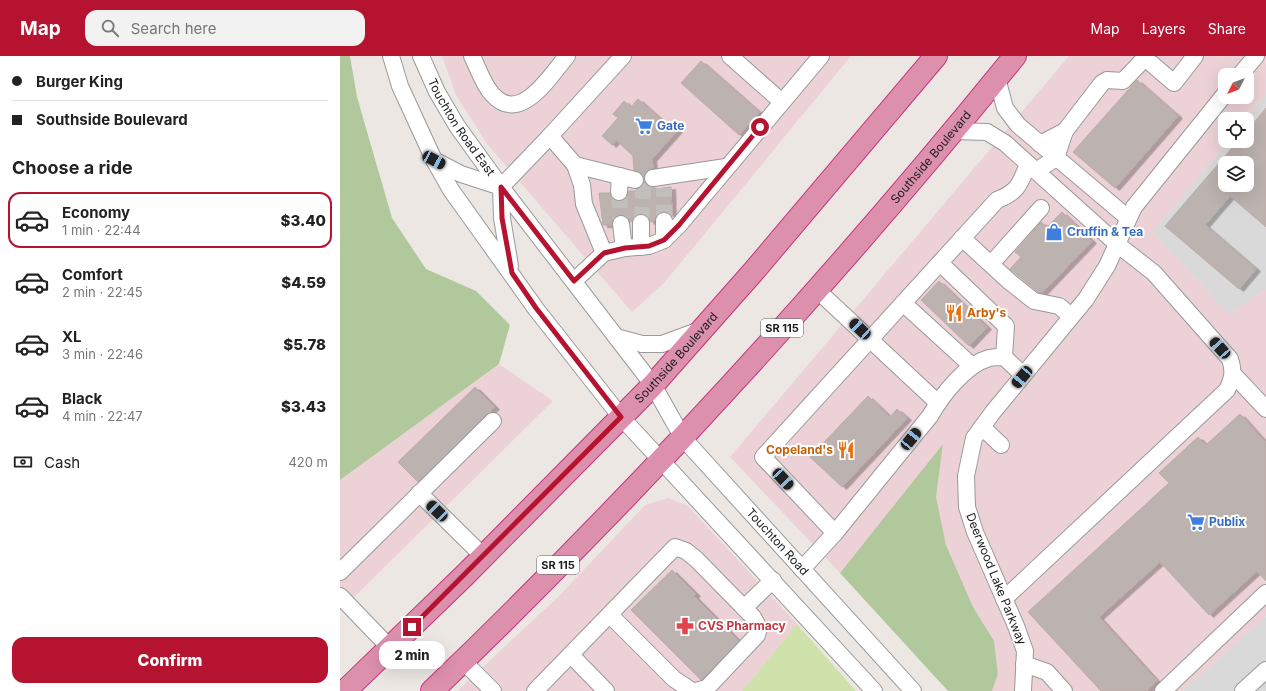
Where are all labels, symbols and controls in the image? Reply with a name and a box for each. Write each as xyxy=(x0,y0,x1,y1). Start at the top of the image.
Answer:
search box xyxy=(85,10,365,46)
text: Map xyxy=(20,17,61,40)
icon: search xyxy=(99,17,121,39)
text: Search here xyxy=(131,19,216,38)
text: Map xyxy=(1091,20,1120,37)
text: Layers xyxy=(1142,20,1186,37)
text: Share xyxy=(1208,20,1246,37)
north arrow xyxy=(1218,68,1254,104)
map controls xyxy=(1218,68,1254,192)
text: Burger King xyxy=(36,72,123,91)
street label: Touchton Road East xyxy=(425,76,498,179)
street label: Southside Boulevard xyxy=(887,107,974,207)
text: Southside Boulevard xyxy=(36,110,188,129)
button: locate xyxy=(1218,112,1254,148)
supermarket icon: Gate xyxy=(634,116,654,136)
place label: Gate xyxy=(657,118,684,133)
route start xyxy=(751,118,769,136)
car xyxy=(421,149,447,171)
button: layers xyxy=(1218,156,1254,192)
text: Choose a ride xyxy=(12,157,133,178)
icon: car xyxy=(14,202,50,238)
text: Economy xyxy=(62,203,130,222)
text: $3.40 xyxy=(281,211,326,230)
text: 1 min · 22:44 xyxy=(62,222,141,238)
shop icon: Cruffin & Tea xyxy=(1044,222,1064,242)
place label: Cruffin & Tea xyxy=(1067,224,1143,239)
icon: car xyxy=(14,264,50,300)
text: Comfort xyxy=(62,265,123,284)
text: $4.59 xyxy=(281,273,326,292)
text: 2 min · 22:45 xyxy=(62,284,143,300)
restaurant icon: Arby's xyxy=(944,303,964,323)
place label: Arby's xyxy=(967,305,1007,320)
street label: Southside Boulevard xyxy=(631,309,721,406)
car xyxy=(847,316,873,342)
road number: SR 115 xyxy=(761,319,803,337)
icon: car xyxy=(14,326,50,362)
text: XL xyxy=(62,327,82,346)
text: $5.78 xyxy=(283,335,326,354)
car xyxy=(1208,335,1232,361)
text: 3 min · 22:46 xyxy=(62,346,143,362)
car xyxy=(1010,364,1034,390)
icon: car xyxy=(14,388,50,424)
text: Black xyxy=(62,389,102,408)
text: $3.43 xyxy=(281,397,326,416)
text: 4 min · 22:47 xyxy=(62,408,143,424)
car xyxy=(899,426,923,452)
restaurant icon: Copeland's xyxy=(836,440,856,460)
place label: Copeland's xyxy=(766,442,833,457)
icon: cash xyxy=(12,451,34,473)
text: Cash xyxy=(44,453,80,472)
text: 420 m xyxy=(288,454,328,470)
car xyxy=(770,466,796,492)
car xyxy=(424,498,450,524)
street label: Touchton Road xyxy=(744,505,812,578)
street label: Deerwood Lake Parkway xyxy=(963,511,1030,647)
supermarket icon: Publix xyxy=(1186,512,1206,532)
place label: Publix xyxy=(1209,514,1245,529)
road number: SR 115 xyxy=(537,556,579,574)
pharmacy icon: CVS Pharmacy xyxy=(675,616,695,636)
route end xyxy=(403,618,421,636)
place label: CVS Pharmacy xyxy=(698,618,786,633)
button: Confirm xyxy=(12,637,328,683)
callout: 2 min xyxy=(379,641,445,669)
text: 2 min xyxy=(394,647,430,663)

